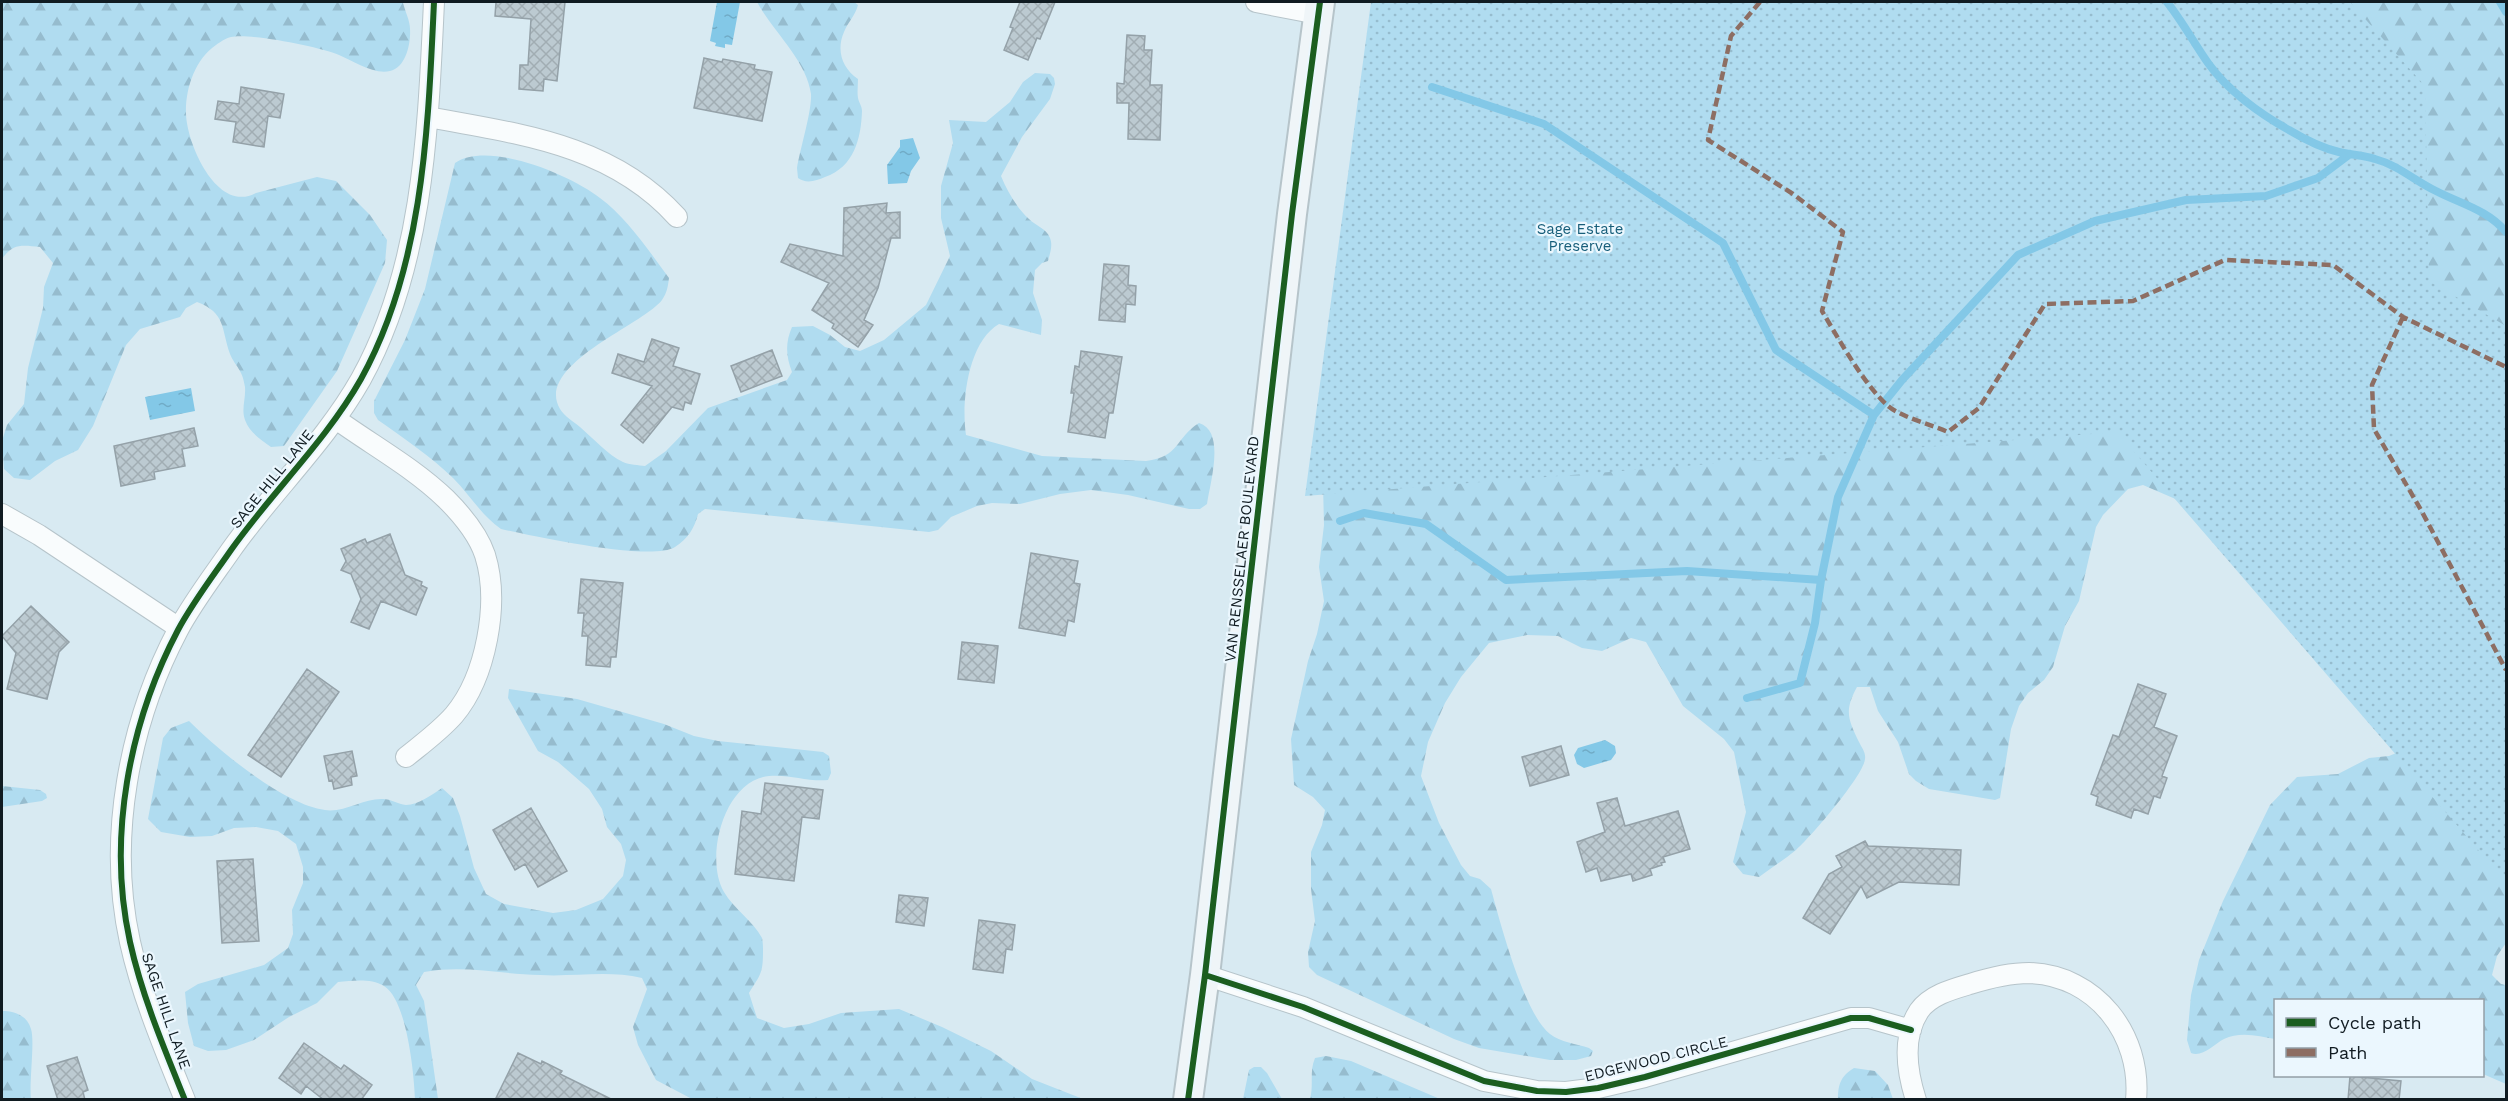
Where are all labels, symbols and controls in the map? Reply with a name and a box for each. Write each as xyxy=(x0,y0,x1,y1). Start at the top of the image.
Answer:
park label: Sage Estate Preserve xyxy=(1537,220,1623,255)
street label: SAGE HILL LANE xyxy=(227,426,317,532)
street label: VAN RENSSELAER BOULEVARD xyxy=(1221,435,1263,663)
street label: SAGE HILL LANE xyxy=(138,950,194,1072)
legend xyxy=(2274,999,2484,1077)
text: Cycle path xyxy=(2328,1012,2422,1033)
street label: EDGEWOOD CIRCLE xyxy=(1583,1032,1729,1086)
text: Path xyxy=(2328,1042,2368,1063)

